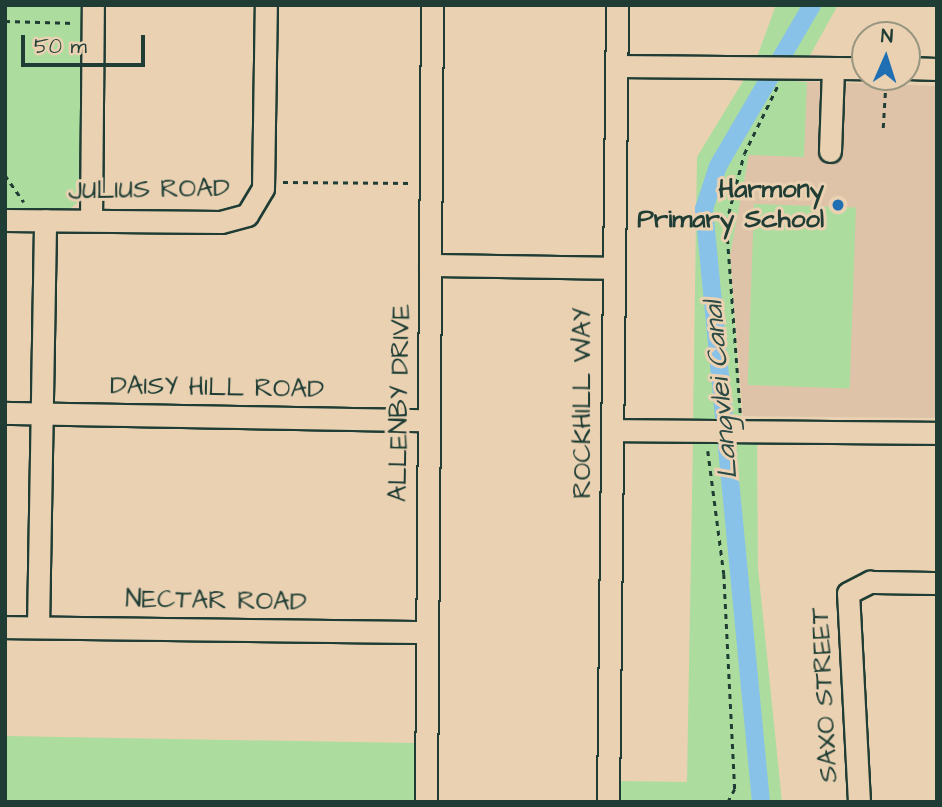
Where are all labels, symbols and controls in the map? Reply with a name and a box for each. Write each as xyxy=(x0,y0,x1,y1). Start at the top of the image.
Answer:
scale bar xyxy=(24,21,149,65)
north arrow xyxy=(851,21,921,91)
text: N xyxy=(880,23,894,50)
text: 50 m xyxy=(34,32,87,61)
street label: JULIUS ROAD xyxy=(68,173,230,207)
place label: Harmony Primary School xyxy=(637,174,824,235)
marker: Harmony Primary School xyxy=(830,197,846,213)
water label: Langvlei Canal xyxy=(696,300,746,480)
street label: ALLENBY DRIVE xyxy=(383,304,417,502)
street label: ROCKHILL WAY xyxy=(567,307,599,499)
street label: DAISY HILL ROAD xyxy=(110,371,324,405)
street label: NECTAR ROAD xyxy=(125,584,307,618)
street label: SAXO STREET xyxy=(805,607,845,783)

